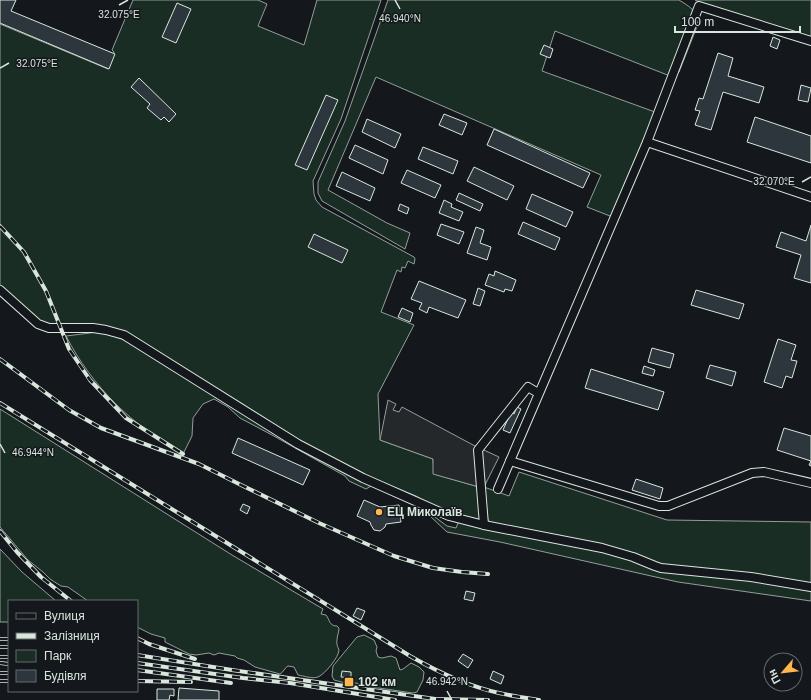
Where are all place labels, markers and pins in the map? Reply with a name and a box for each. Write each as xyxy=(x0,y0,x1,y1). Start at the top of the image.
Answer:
place label: ЕЦ Миколаїв xyxy=(387,505,462,519)
marker: ЕЦ Миколаїв xyxy=(374,507,384,517)
place label: 102 км xyxy=(358,675,396,689)
marker: 102 км xyxy=(343,676,355,688)

